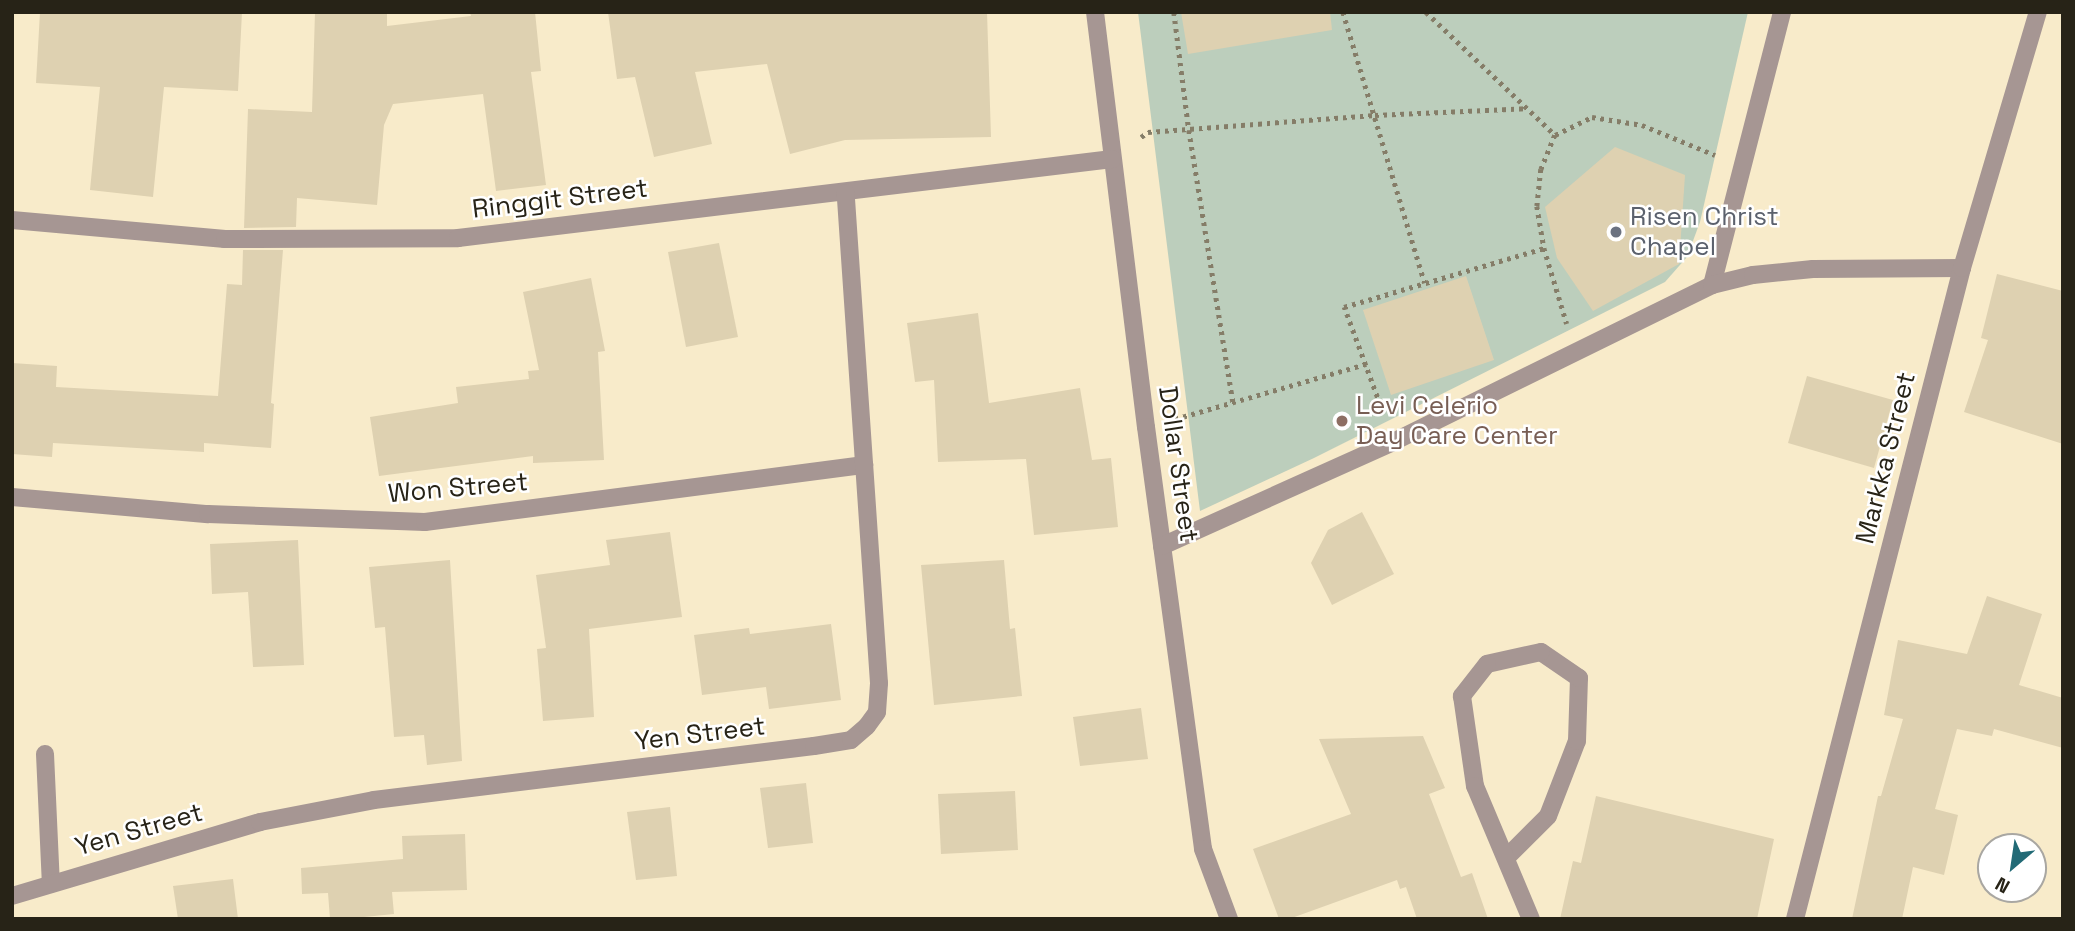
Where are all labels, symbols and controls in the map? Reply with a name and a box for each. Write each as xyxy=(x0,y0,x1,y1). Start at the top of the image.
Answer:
street label: Ringgit Street xyxy=(470,173,650,225)
place label: Risen Christ Chapel xyxy=(1630,201,1779,262)
marker: Risen Christ Chapel xyxy=(1608,224,1624,240)
street label: Markka Street xyxy=(1850,369,1922,547)
street label: Dollar Street xyxy=(1152,384,1204,544)
place label: Levi Celerio Day Care Center xyxy=(1356,390,1558,452)
marker: Levi Celerio Day Care Center xyxy=(1334,413,1350,429)
street label: Won Street xyxy=(387,466,529,510)
street label: Yen Street xyxy=(633,711,767,757)
street label: Yen Street xyxy=(72,797,206,863)
north arrow xyxy=(1977,833,2047,903)
text: N xyxy=(1991,871,2014,899)

